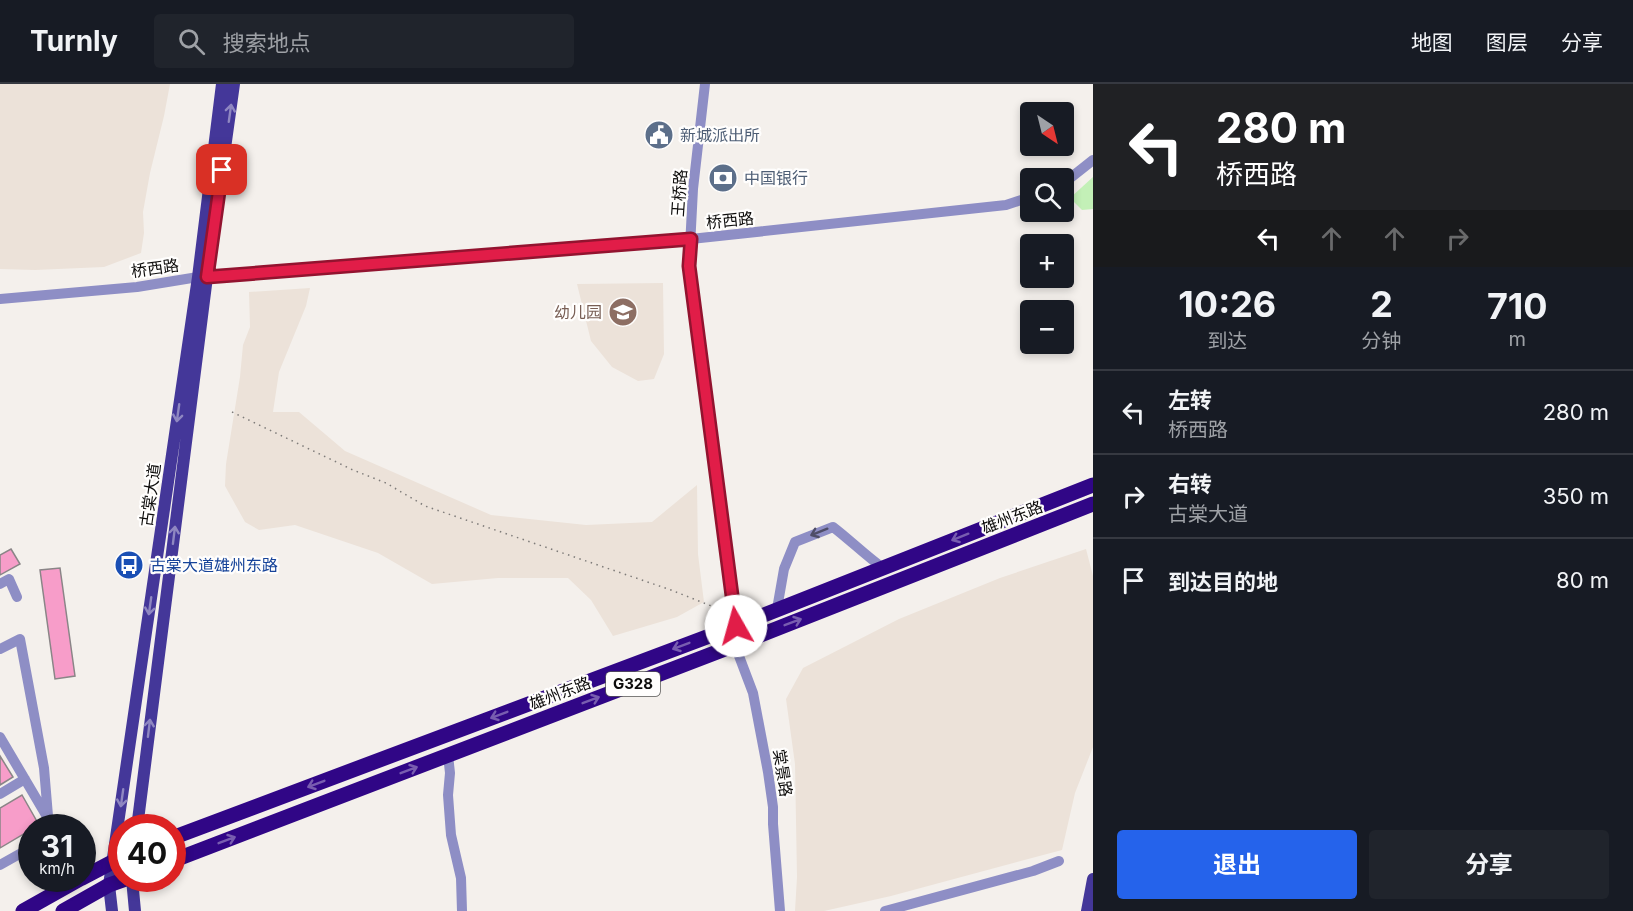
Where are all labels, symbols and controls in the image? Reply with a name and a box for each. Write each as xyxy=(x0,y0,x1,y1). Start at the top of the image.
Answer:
search box xyxy=(154,14,574,68)
text: Turnly xyxy=(30,24,118,58)
icon: search xyxy=(175,25,208,58)
text: 搜索地点 xyxy=(223,30,311,56)
text: 地图 xyxy=(1411,30,1453,55)
text: 图层 xyxy=(1486,30,1528,55)
text: 分享 xyxy=(1561,30,1603,55)
north arrow xyxy=(1020,102,1074,156)
map controls xyxy=(1020,102,1074,354)
text: 280 m xyxy=(1216,102,1346,153)
one-way arrow xyxy=(225,103,236,123)
icon: left xyxy=(1117,108,1195,186)
public building icon: 新城派出所 xyxy=(643,119,675,151)
place label: 新城派出所 xyxy=(680,125,760,145)
pin xyxy=(196,144,247,195)
icon: arrive xyxy=(205,153,238,186)
text: 桥西路 xyxy=(1216,158,1297,191)
bank icon: 中国银行 xyxy=(707,162,739,194)
street label: 王桥路 xyxy=(667,168,691,218)
place label: 中国银行 xyxy=(744,168,808,188)
button: search xyxy=(1020,168,1074,222)
street label: 桥西路 xyxy=(705,208,755,232)
icon: left xyxy=(1252,222,1285,255)
icon: ahead xyxy=(1315,222,1348,255)
icon: ahead xyxy=(1378,222,1411,255)
icon: right xyxy=(1441,222,1474,255)
button: + xyxy=(1020,234,1074,288)
street label: 桥西路 xyxy=(130,255,180,281)
text: 10:26 xyxy=(1178,282,1276,326)
text: 2 xyxy=(1370,282,1393,326)
text: 710 xyxy=(1487,284,1548,328)
school or university icon: 幼儿园 xyxy=(607,296,639,328)
button: − xyxy=(1020,300,1074,354)
place label: 幼儿园 xyxy=(554,302,602,322)
text: m xyxy=(1509,327,1526,351)
text: 到达 xyxy=(1207,329,1247,353)
text: 分钟 xyxy=(1362,329,1402,353)
text: 左转 xyxy=(1168,387,1212,413)
icon: left xyxy=(1117,396,1150,429)
text: 280 m xyxy=(1543,399,1609,425)
one-way arrow xyxy=(173,402,184,422)
text: 桥西路 xyxy=(1168,418,1228,442)
street label: 古棠大道 xyxy=(136,462,164,528)
text: 右转 xyxy=(1168,471,1212,497)
icon: right xyxy=(1117,480,1150,513)
text: 350 m xyxy=(1543,483,1609,509)
street label: 雄州东路 xyxy=(979,496,1045,538)
text: 古棠大道 xyxy=(1168,502,1248,526)
one-way arrow xyxy=(169,525,180,545)
one-way arrow xyxy=(811,527,829,538)
one-way arrow xyxy=(952,532,970,543)
bus stop icon: 古棠大道雄州东路 xyxy=(113,549,145,581)
place label: 古棠大道雄州东路 xyxy=(150,555,278,575)
icon: arrive xyxy=(1117,564,1150,597)
text: 80 m xyxy=(1556,567,1609,593)
text: 到达目的地 xyxy=(1168,569,1278,595)
position arrow xyxy=(704,594,768,658)
one-way arrow xyxy=(145,595,156,615)
one-way arrow xyxy=(783,616,801,627)
one-way arrow xyxy=(672,642,691,653)
street label: 雄州东路 xyxy=(527,672,593,714)
road number: G328 xyxy=(606,672,660,696)
one-way arrow xyxy=(581,694,600,705)
one-way arrow xyxy=(490,711,508,722)
one-way arrow xyxy=(144,719,155,739)
street label: 棠景路 xyxy=(769,748,797,798)
one-way arrow xyxy=(399,764,418,775)
one-way arrow xyxy=(307,779,326,790)
one-way arrow xyxy=(116,788,127,808)
speed limit sign: 40 xyxy=(108,814,186,892)
text: 31 xyxy=(41,828,73,864)
button: 退出 xyxy=(1117,830,1357,899)
button: 分享 xyxy=(1369,830,1609,899)
one-way arrow xyxy=(217,834,236,845)
text: km/h xyxy=(39,859,75,878)

